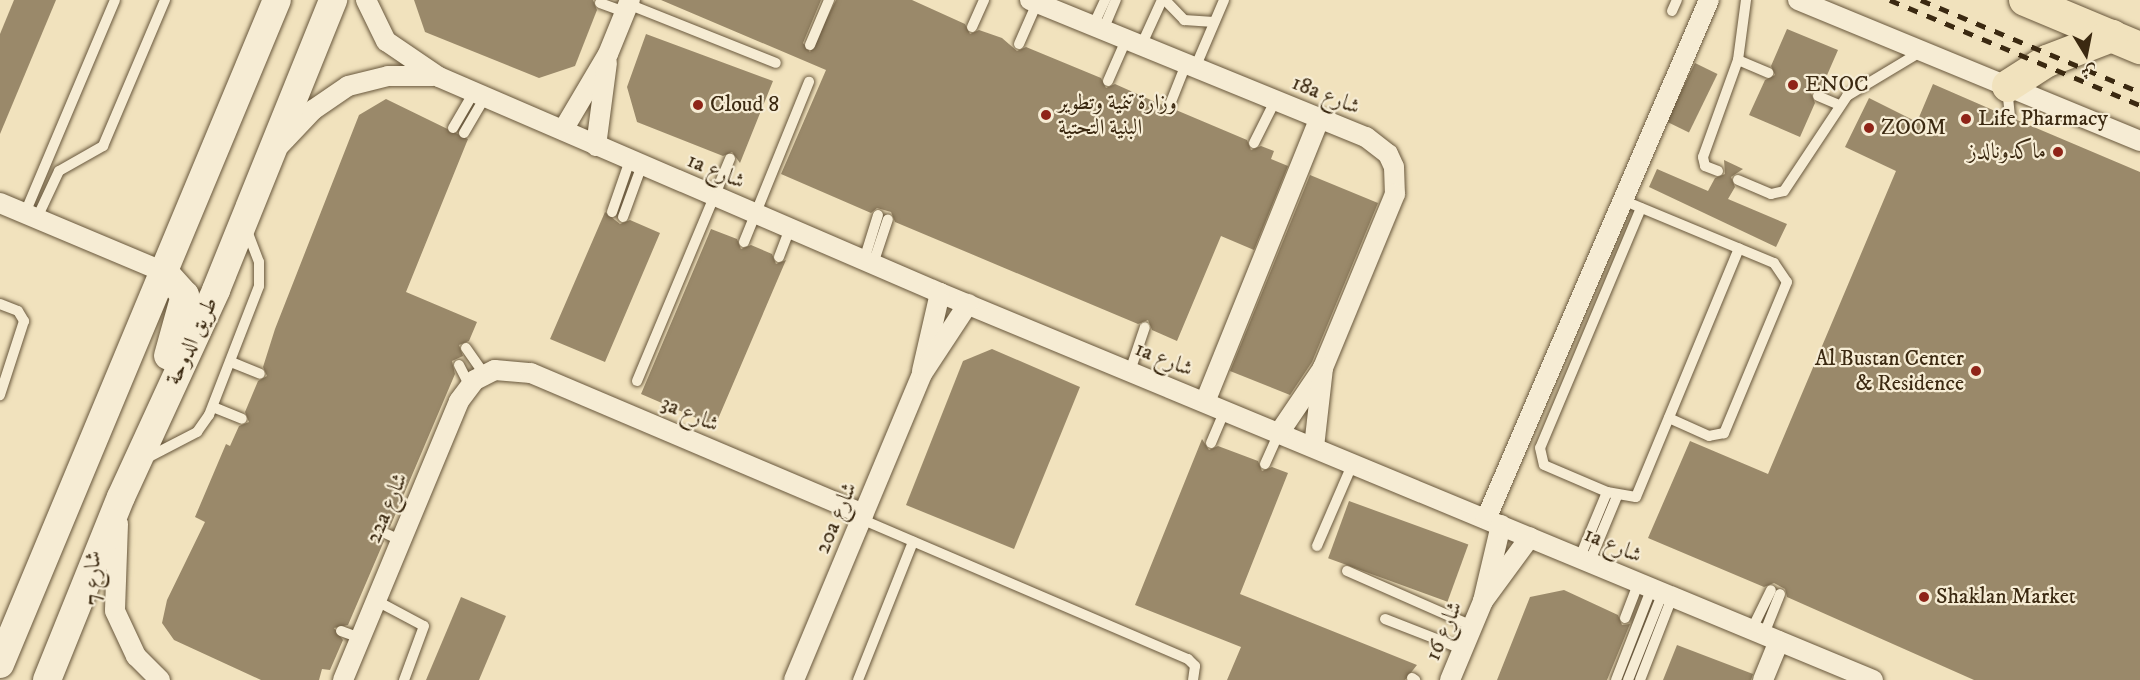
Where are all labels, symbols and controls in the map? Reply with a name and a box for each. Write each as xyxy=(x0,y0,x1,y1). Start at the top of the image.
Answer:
north arrow xyxy=(2056,24,2116,84)
text: ش xyxy=(2080,61,2099,83)
street label: 18a شارع xyxy=(1288,69,1364,121)
place label: ENOC xyxy=(1805,72,1869,98)
marker: ENOC xyxy=(1786,78,1800,92)
place label: وزارة تنمية وتطوير البنية التحتية xyxy=(1058,89,1177,140)
place label: Cloud 8 xyxy=(710,92,779,118)
marker: Cloud 8 xyxy=(691,98,705,112)
place label: Life Pharmacy xyxy=(1978,106,2108,132)
marker: وزارة تنمية وتطوير البنية التحتية xyxy=(1039,108,1053,122)
marker: Life Pharmacy xyxy=(1959,112,1973,126)
place label: ZOOM xyxy=(1881,115,1946,141)
marker: ZOOM xyxy=(1862,121,1876,135)
place label: ماكدونالدز xyxy=(1968,139,2046,165)
marker: ماكدونالدز xyxy=(2051,145,2065,159)
street label: 1a شارع xyxy=(683,147,749,195)
street label: طريق الدوحة xyxy=(160,293,224,389)
street label: 1a شارع xyxy=(1131,335,1197,383)
place label: Al Bustan Center & Residence xyxy=(1815,345,1964,396)
marker: Al Bustan Center & Residence xyxy=(1969,364,1983,378)
street label: 3a شارع xyxy=(657,390,723,438)
street label: 22a شارع xyxy=(360,469,414,547)
street label: 20a شارع xyxy=(809,478,863,558)
street label: 1a شارع xyxy=(1580,521,1646,569)
street label: شارع 7 xyxy=(80,551,106,605)
place label: Shaklan Market xyxy=(1936,584,2076,610)
marker: Shaklan Market xyxy=(1917,590,1931,604)
street label: شارع 16 xyxy=(1420,597,1468,665)

